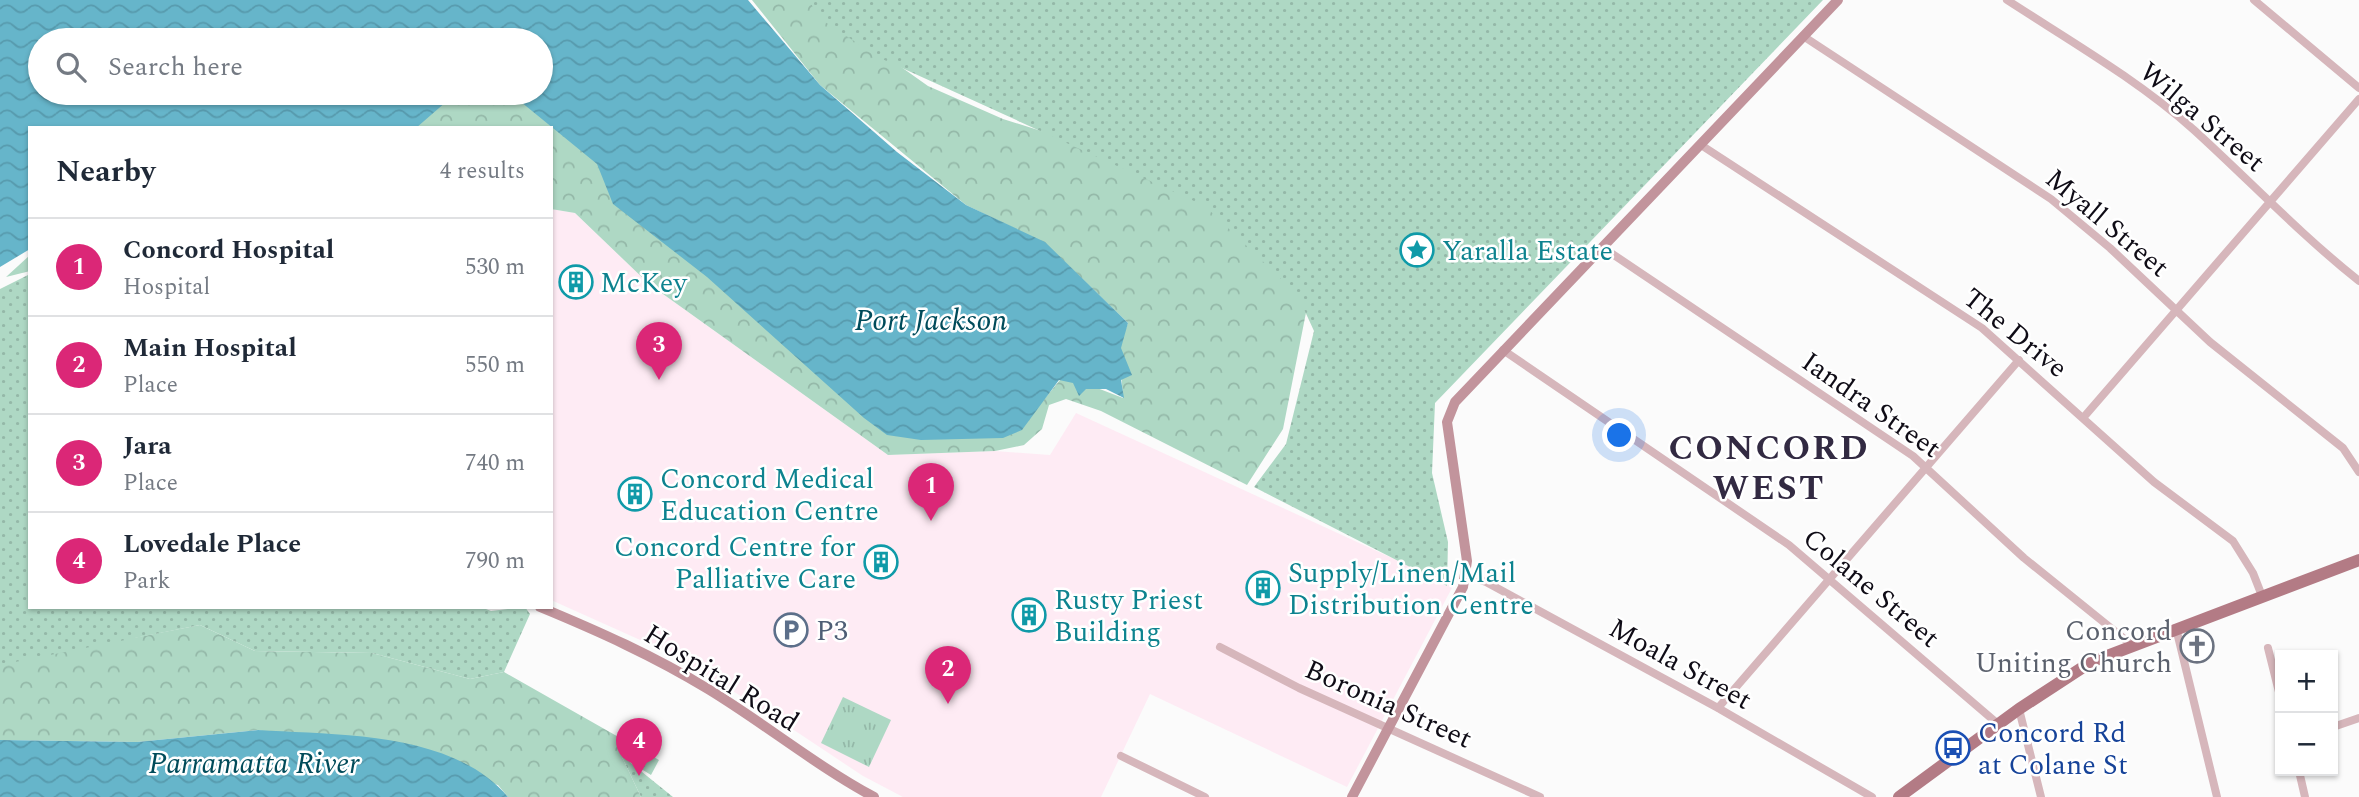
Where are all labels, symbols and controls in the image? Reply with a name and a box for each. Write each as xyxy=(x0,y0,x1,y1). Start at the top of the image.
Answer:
search box xyxy=(28,28,553,105)
text: Search here xyxy=(108,47,243,87)
icon: search xyxy=(52,48,90,86)
street label: Wilga Street xyxy=(2129,51,2275,183)
text: Nearby xyxy=(56,149,155,195)
text: 4 results xyxy=(440,154,525,189)
street label: Myall Street xyxy=(2035,158,2179,288)
text: Concord Hospital xyxy=(123,230,334,270)
place label: Yaralla Estate xyxy=(1442,230,1613,273)
place icon: Yaralla Estate xyxy=(1398,231,1436,269)
text: 1 xyxy=(73,250,85,285)
text: 530 m xyxy=(465,250,525,285)
place label: McKey xyxy=(600,262,688,305)
building icon: McKey xyxy=(557,263,595,301)
text: Hospital xyxy=(123,270,210,305)
street label: The Drive xyxy=(1953,277,2077,389)
water label: Port Jackson xyxy=(855,298,1008,344)
pin: 3 xyxy=(636,322,682,380)
text: Main Hospital xyxy=(123,328,297,368)
street label: Iandra Street xyxy=(1792,341,1950,469)
text: 2 xyxy=(73,348,85,383)
text: 550 m xyxy=(465,348,525,383)
text: Place xyxy=(123,368,178,403)
your location xyxy=(1602,418,1636,452)
district label: CONCORD WEST xyxy=(1668,422,1870,515)
text: Jara xyxy=(123,426,172,466)
text: 3 xyxy=(73,446,85,481)
text: 740 m xyxy=(465,446,525,481)
place label: Concord Medical Education Centre xyxy=(660,458,879,533)
pin: 1 xyxy=(908,463,954,521)
text: Place xyxy=(123,466,178,501)
building icon: Concord Medical Education Centre xyxy=(616,475,654,513)
street label: Colane Street xyxy=(1793,518,1949,659)
text: Lovedale Place xyxy=(123,524,301,564)
place label: Concord Centre for Palliative Care xyxy=(614,526,856,601)
building icon: Concord Centre for Palliative Care xyxy=(862,543,900,581)
text: 4 xyxy=(73,544,85,579)
text: 790 m xyxy=(465,544,525,579)
place label: Supply/Linen/Mail Distribution Centre xyxy=(1288,552,1534,627)
text: Park xyxy=(123,564,170,599)
building icon: Supply/Linen/Mail Distribution Centre xyxy=(1244,569,1282,607)
place label: Rusty Priest Building xyxy=(1054,579,1203,654)
building icon: Rusty Priest Building xyxy=(1010,596,1048,634)
street label: Moala Street xyxy=(1601,607,1760,721)
place label: P3 xyxy=(816,610,848,653)
place label: Concord Uniting Church xyxy=(1975,610,2172,685)
parking icon: P3 xyxy=(772,611,810,649)
street label: Hospital Road xyxy=(635,613,807,743)
church icon: Concord Uniting Church xyxy=(2178,627,2216,665)
pin: 2 xyxy=(925,646,971,704)
street label: Boronia Street xyxy=(1298,648,1479,760)
map controls xyxy=(2275,650,2338,776)
button: + xyxy=(2275,650,2338,713)
place label: Concord Rd at Colane St xyxy=(1978,712,2128,787)
button: − xyxy=(2275,713,2338,776)
pin: 4 xyxy=(616,718,662,776)
bus stop icon: Concord Rd at Colane St xyxy=(1934,729,1972,767)
water label: Parramatta River xyxy=(148,741,360,787)

